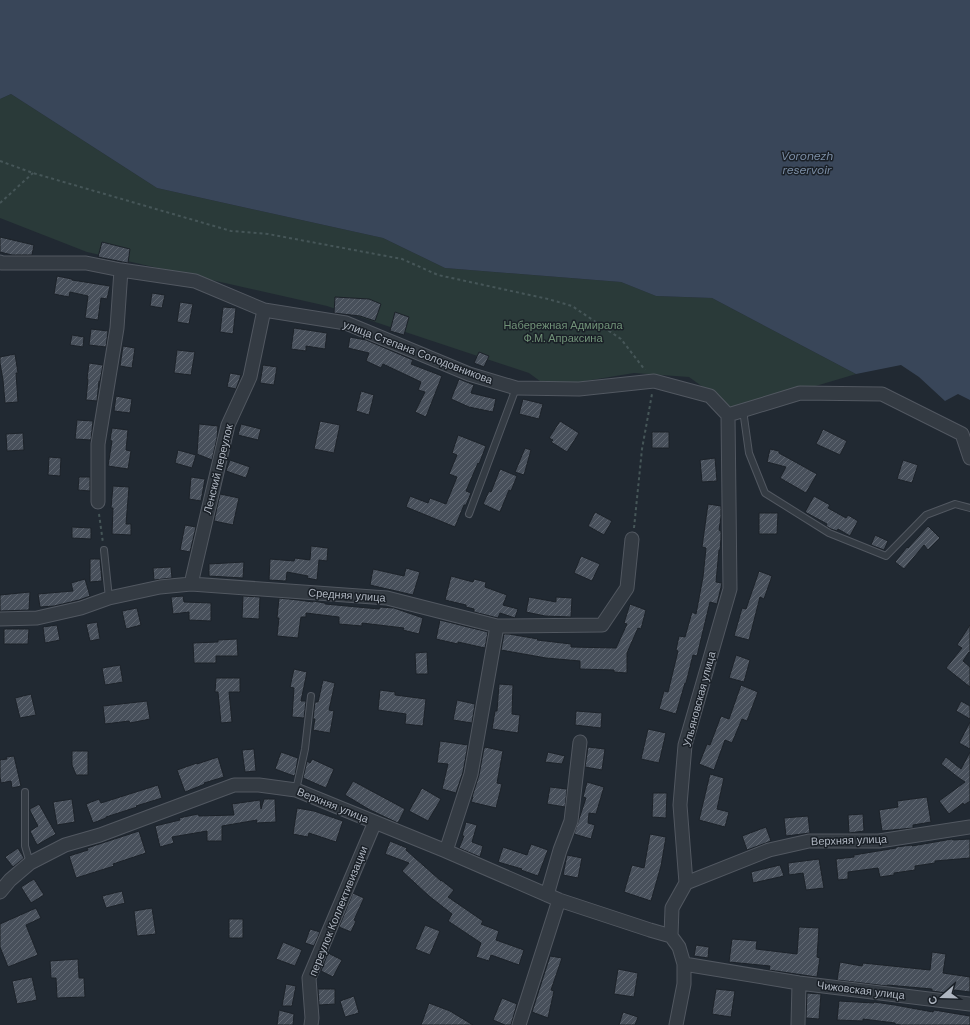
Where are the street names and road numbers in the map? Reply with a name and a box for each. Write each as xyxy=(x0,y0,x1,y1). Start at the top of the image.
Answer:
street label: улица Степана Солодовникова xyxy=(341,317,496,387)
street label: Ленский переулок xyxy=(200,423,236,515)
street label: Средняя улица xyxy=(308,585,387,605)
street label: Ульяновская улица xyxy=(680,649,719,748)
street label: Верхняя улица xyxy=(295,784,372,826)
street label: Верхняя улица xyxy=(811,832,888,848)
street label: переулок Коллективизации xyxy=(305,844,371,978)
street label: Чижовская улица xyxy=(816,978,907,1002)

